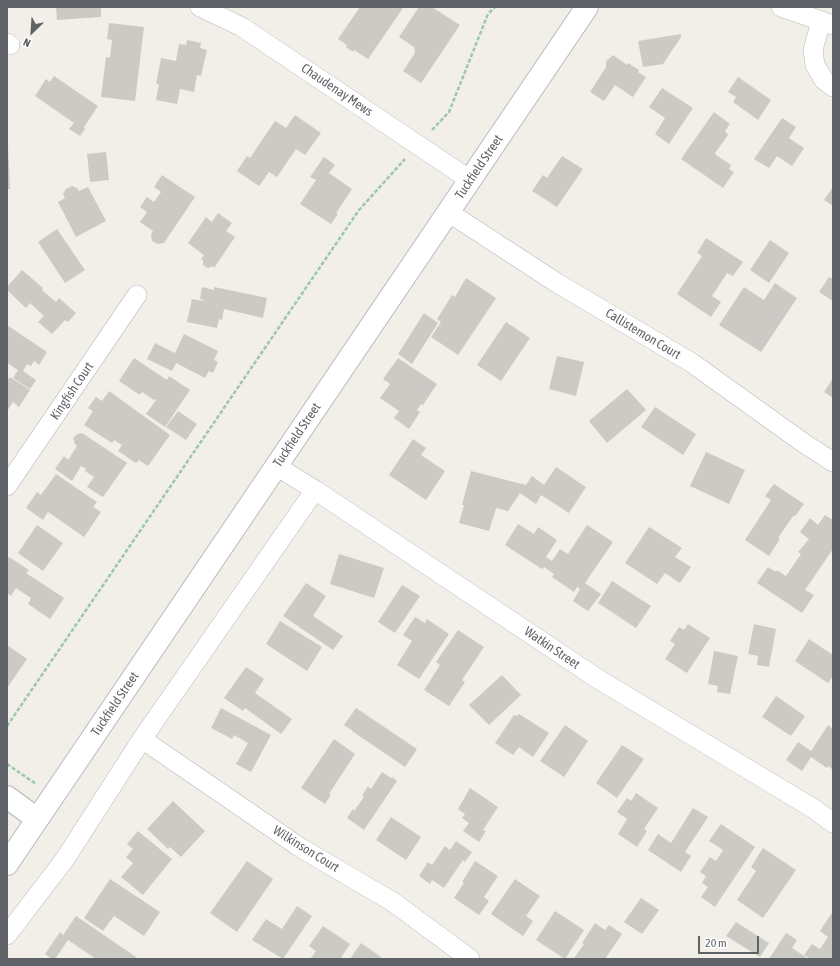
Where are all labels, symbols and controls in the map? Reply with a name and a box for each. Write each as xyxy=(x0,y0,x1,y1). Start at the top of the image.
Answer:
north arrow xyxy=(12,12,52,52)
text: N xyxy=(21,36,32,50)
street label: Chaudenay Mews xyxy=(298,60,376,120)
street label: Tuckfield Street xyxy=(452,132,506,202)
street label: Callistemon Court xyxy=(602,305,684,363)
street label: Kingfish Court xyxy=(47,359,97,423)
street label: Tuckfield Street xyxy=(270,400,324,470)
street label: Watkin Street xyxy=(521,624,583,672)
street label: Tuckfield Street xyxy=(88,669,142,739)
street label: Wilkinson Court xyxy=(270,823,342,875)
scale bar xyxy=(700,928,761,954)
text: 20 m xyxy=(705,936,727,950)

